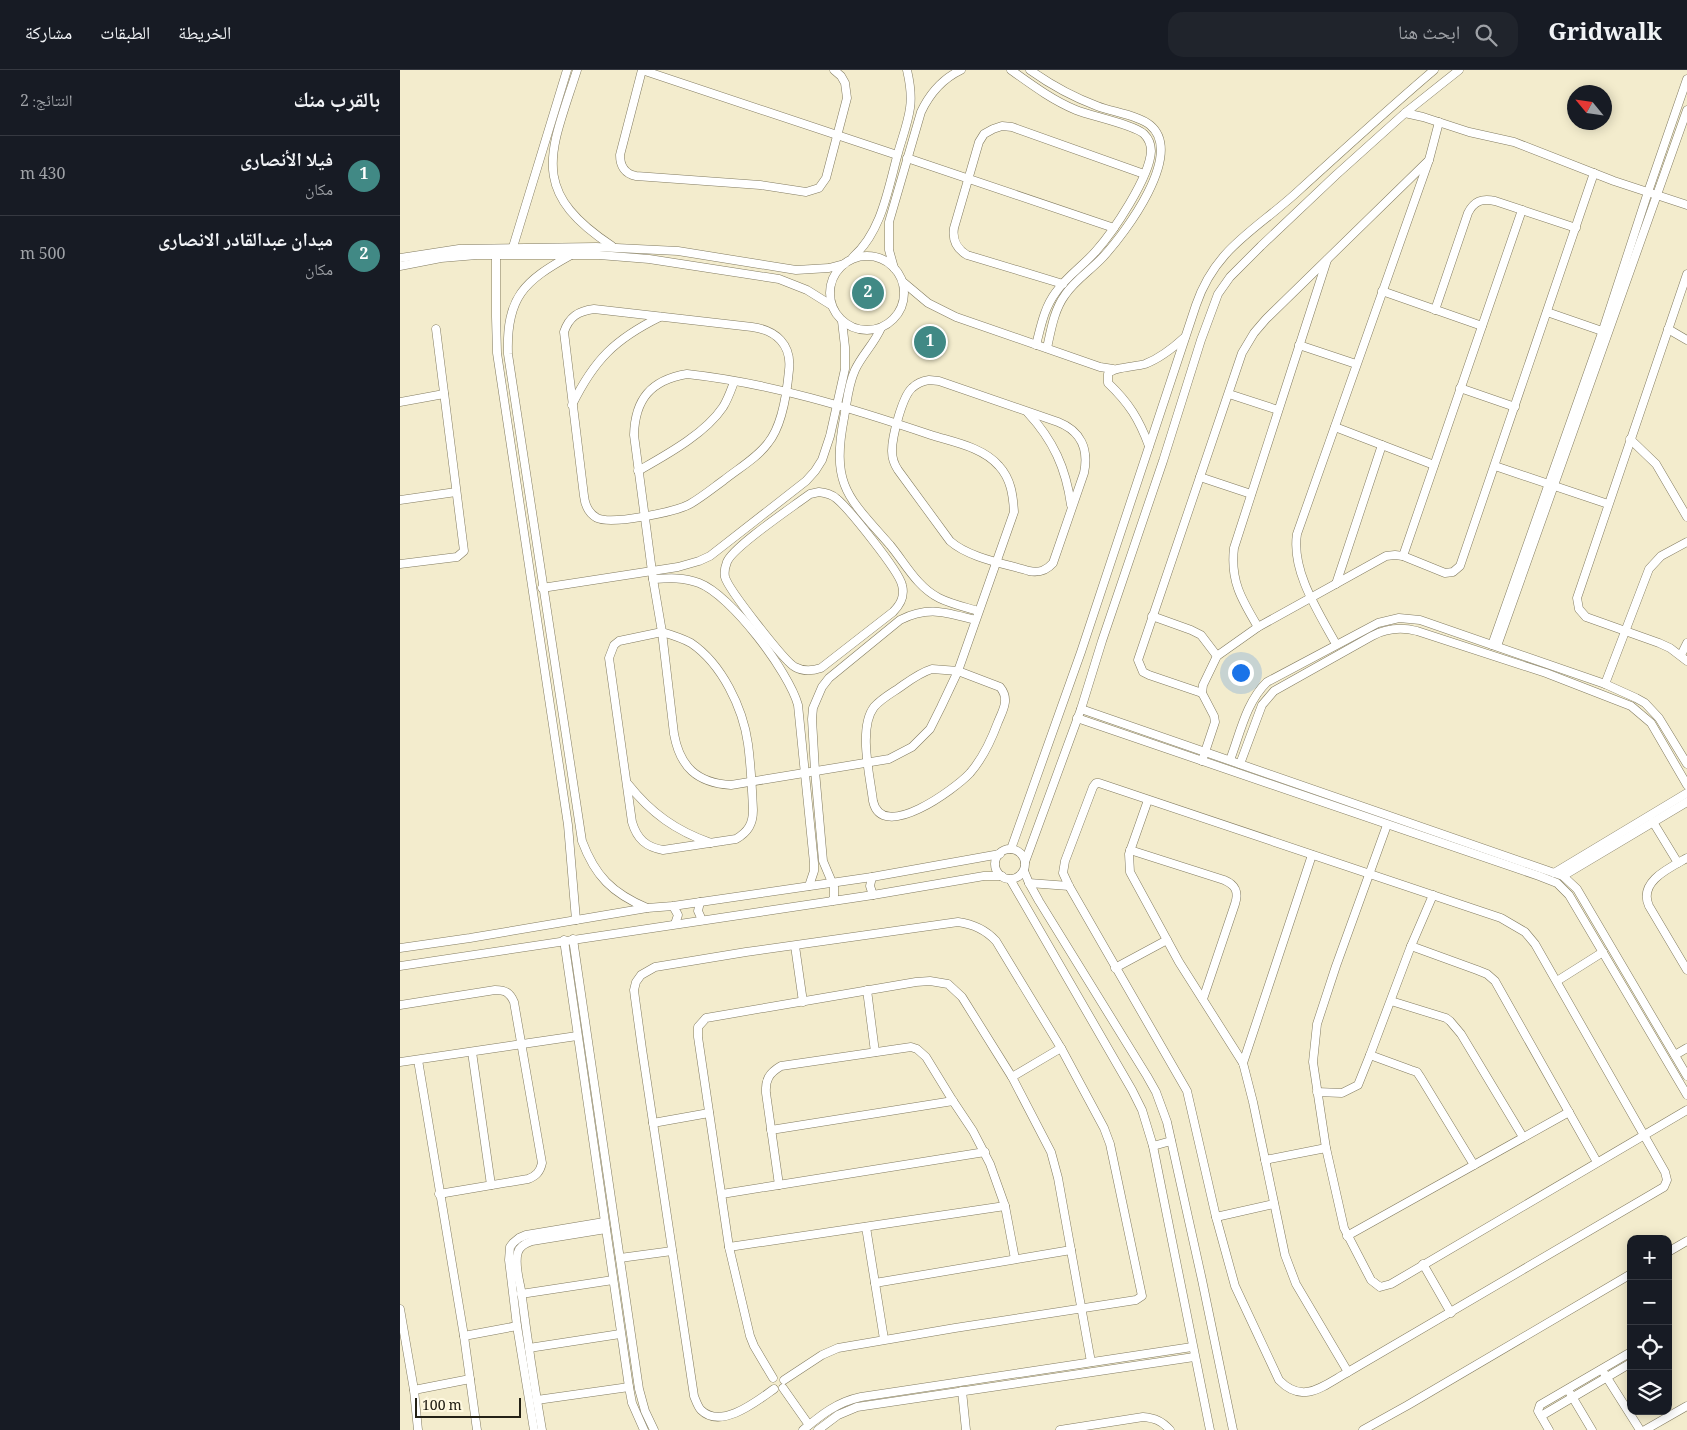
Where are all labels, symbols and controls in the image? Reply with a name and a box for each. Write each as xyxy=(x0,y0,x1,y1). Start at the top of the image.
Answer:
search box xyxy=(1168,12,1518,57)
text: Gridwalk xyxy=(1548,14,1662,55)
text: ابحث هنا xyxy=(1398,19,1460,51)
text: مشاركة xyxy=(25,20,72,50)
text: الطبقات xyxy=(100,20,150,50)
text: الخريطة xyxy=(178,20,231,50)
icon: search xyxy=(1472,21,1500,49)
text: بالقرب منك xyxy=(293,85,380,120)
north arrow xyxy=(1567,85,1612,130)
text: النتائج: 2 xyxy=(20,89,73,116)
text: فيلا الأنصارى xyxy=(240,146,333,178)
text: 430 m xyxy=(20,162,66,189)
text: 1 xyxy=(360,162,368,189)
text: مكان xyxy=(305,178,333,205)
text: ميدان عبدالقادر الانصارى xyxy=(158,226,333,258)
text: 500 m xyxy=(20,242,66,269)
text: 2 xyxy=(360,242,368,269)
text: مكان xyxy=(305,258,333,285)
pin: 2 xyxy=(852,274,884,312)
pin: 1 xyxy=(914,323,946,361)
your location xyxy=(1228,660,1254,686)
map controls xyxy=(1627,1235,1672,1415)
button: + xyxy=(1627,1235,1672,1280)
button: − xyxy=(1627,1280,1672,1325)
button: locate xyxy=(1627,1325,1672,1370)
button: layers xyxy=(1627,1370,1672,1415)
scale bar xyxy=(415,1395,521,1418)
text: 100 m xyxy=(422,1395,462,1419)

